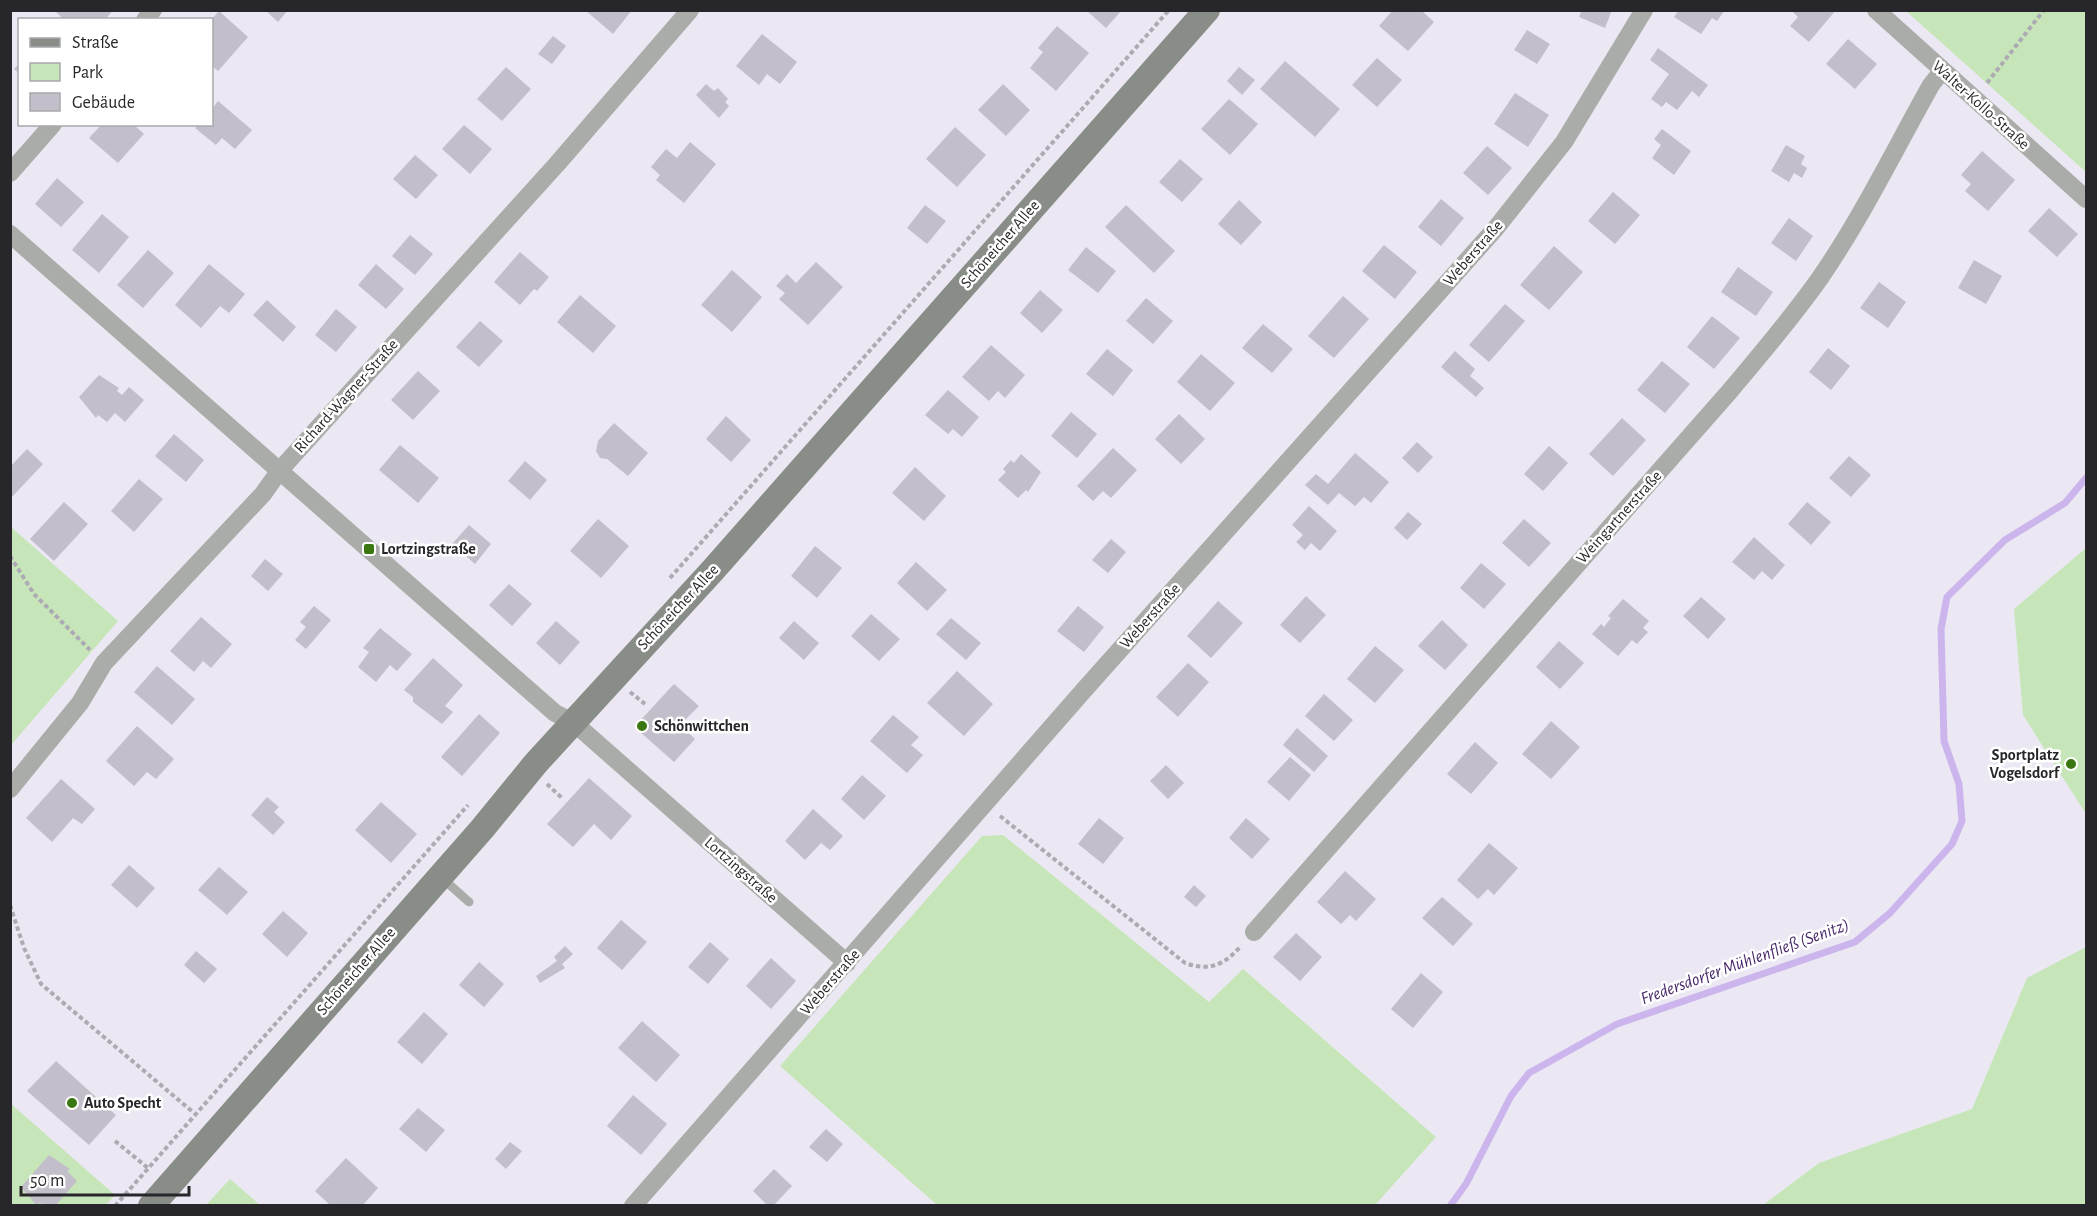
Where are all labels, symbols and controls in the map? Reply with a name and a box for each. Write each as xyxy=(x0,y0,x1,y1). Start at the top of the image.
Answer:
legend xyxy=(18,18,213,126)
text: Straße xyxy=(72,34,118,52)
street label: Walter-Kollo-Straße xyxy=(1929,57,2033,153)
text: Park xyxy=(72,64,104,82)
text: Gebäude xyxy=(72,94,135,112)
street label: Schöneicher Allee xyxy=(958,197,1042,291)
street label: Weberstraße xyxy=(1440,217,1506,289)
street label: Richard-Wagner-Straße xyxy=(291,336,401,456)
street label: Weingartnerstraße xyxy=(1573,468,1665,566)
place label: Lortzingstraße xyxy=(381,541,476,557)
marker: Lortzingstraße xyxy=(362,542,376,556)
street label: Schöneicher Allee xyxy=(634,561,722,653)
street label: Weberstraße xyxy=(1117,580,1183,652)
place label: Schönwittchen xyxy=(654,718,749,734)
marker: Schönwittchen xyxy=(635,719,649,733)
place label: Sportplatz Vogelsdorf xyxy=(1990,747,2061,781)
marker: Sportplatz Vogelsdorf xyxy=(2064,757,2078,771)
street label: Lortzingstraße xyxy=(702,834,780,906)
water label: Fredersdorfer Mühlenfließ (Senitz) xyxy=(1638,916,1852,1008)
street label: Schöneicher Allee xyxy=(314,924,398,1018)
street label: Weberstraße xyxy=(797,946,863,1018)
place label: Auto Specht xyxy=(84,1095,162,1111)
marker: Auto Specht xyxy=(65,1096,79,1110)
scale bar xyxy=(21,1159,189,1197)
text: 50 m xyxy=(30,1172,64,1190)

